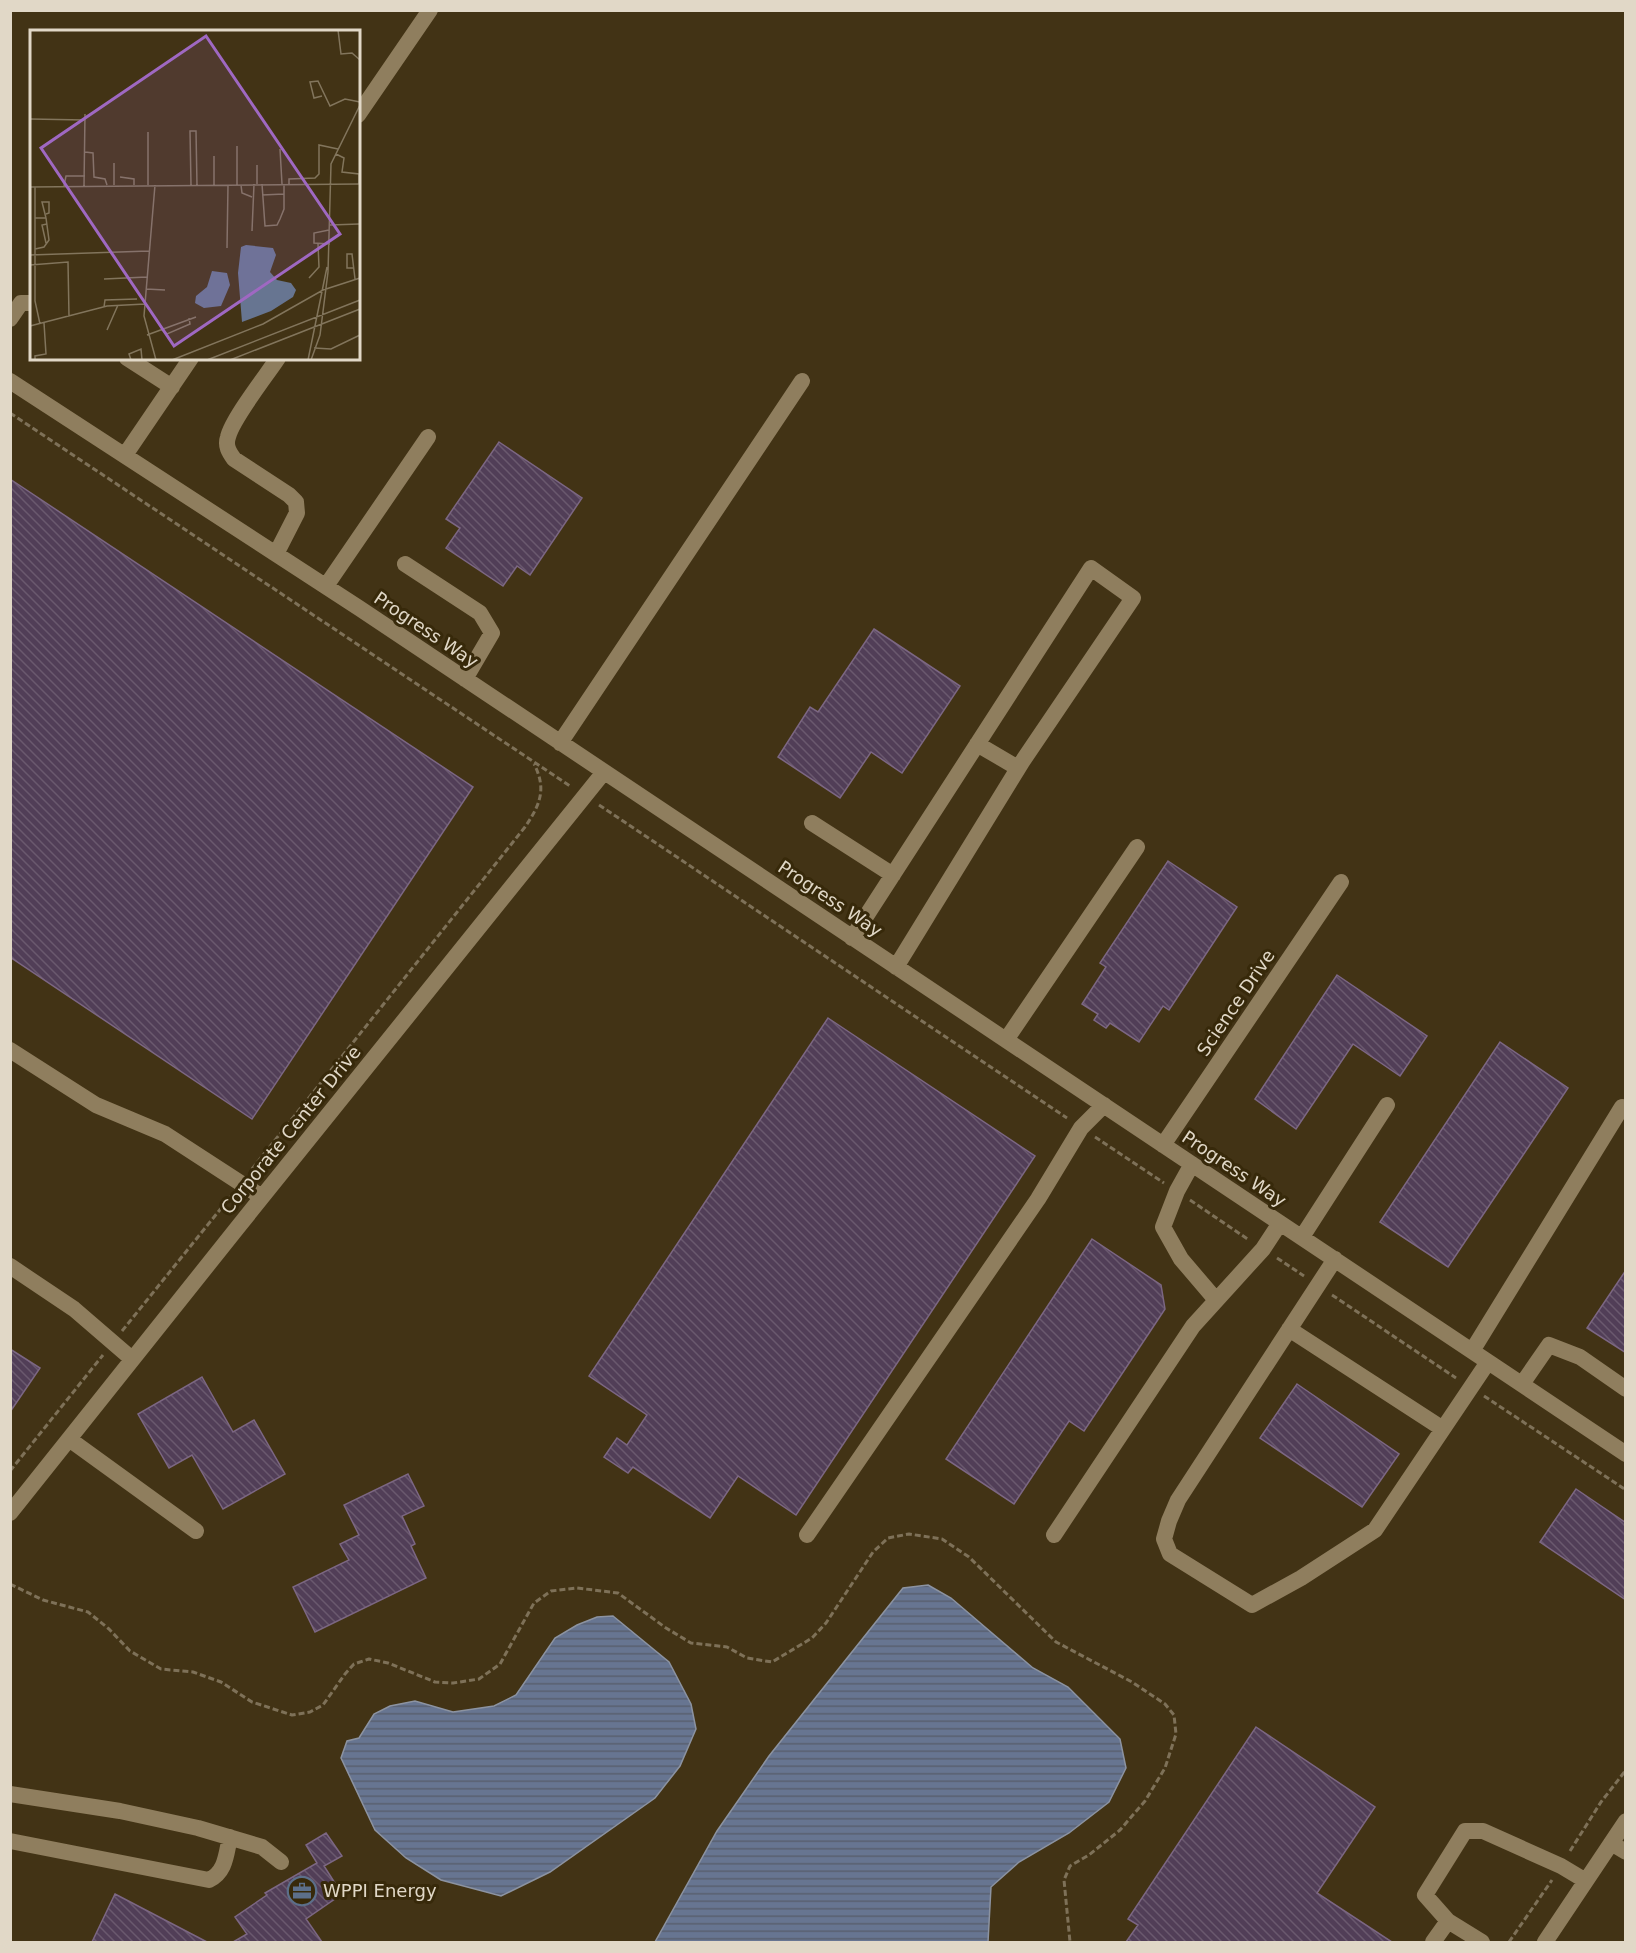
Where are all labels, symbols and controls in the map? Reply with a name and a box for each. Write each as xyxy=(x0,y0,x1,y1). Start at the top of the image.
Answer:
inset map xyxy=(30,30,360,360)
street label: Progress Way xyxy=(370,587,483,672)
street label: Progress Way xyxy=(774,856,887,941)
street label: Science Drive xyxy=(1192,946,1279,1060)
street label: Corporate Center Drive xyxy=(216,1041,365,1218)
street label: Progress Way xyxy=(1178,1126,1291,1211)
office icon: WPPI Energy xyxy=(286,1875,318,1907)
place label: WPPI Energy xyxy=(323,1880,437,1901)

